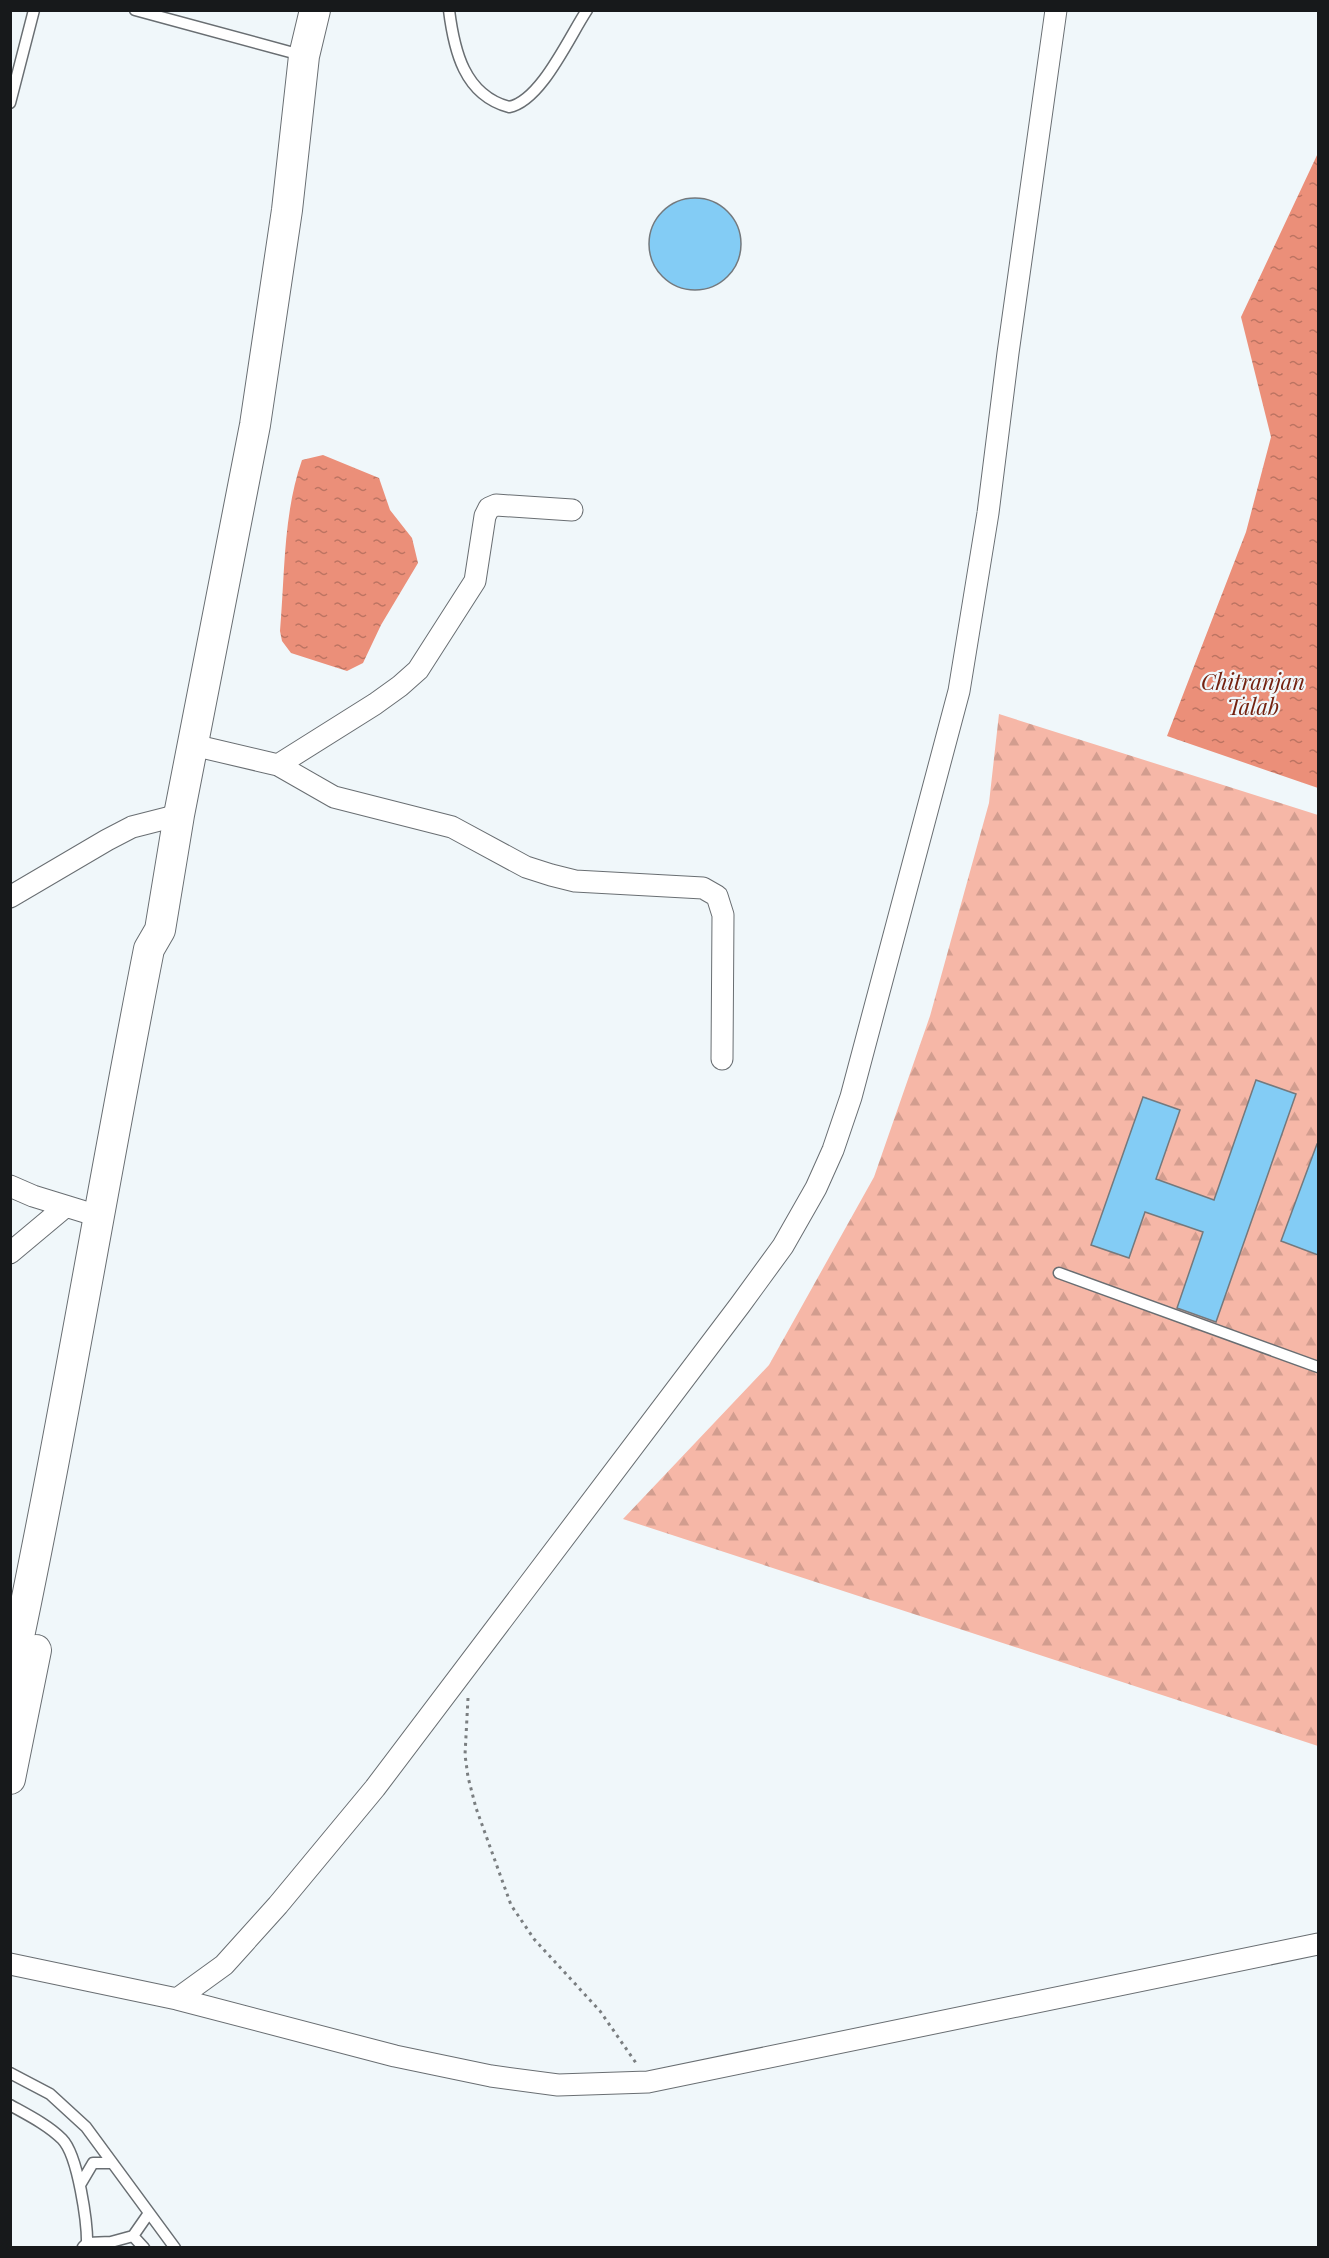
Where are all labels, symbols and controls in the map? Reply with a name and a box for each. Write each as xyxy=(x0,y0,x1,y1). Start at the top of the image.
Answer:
water label: Chitranjan Talab xyxy=(1201,666,1305,721)

